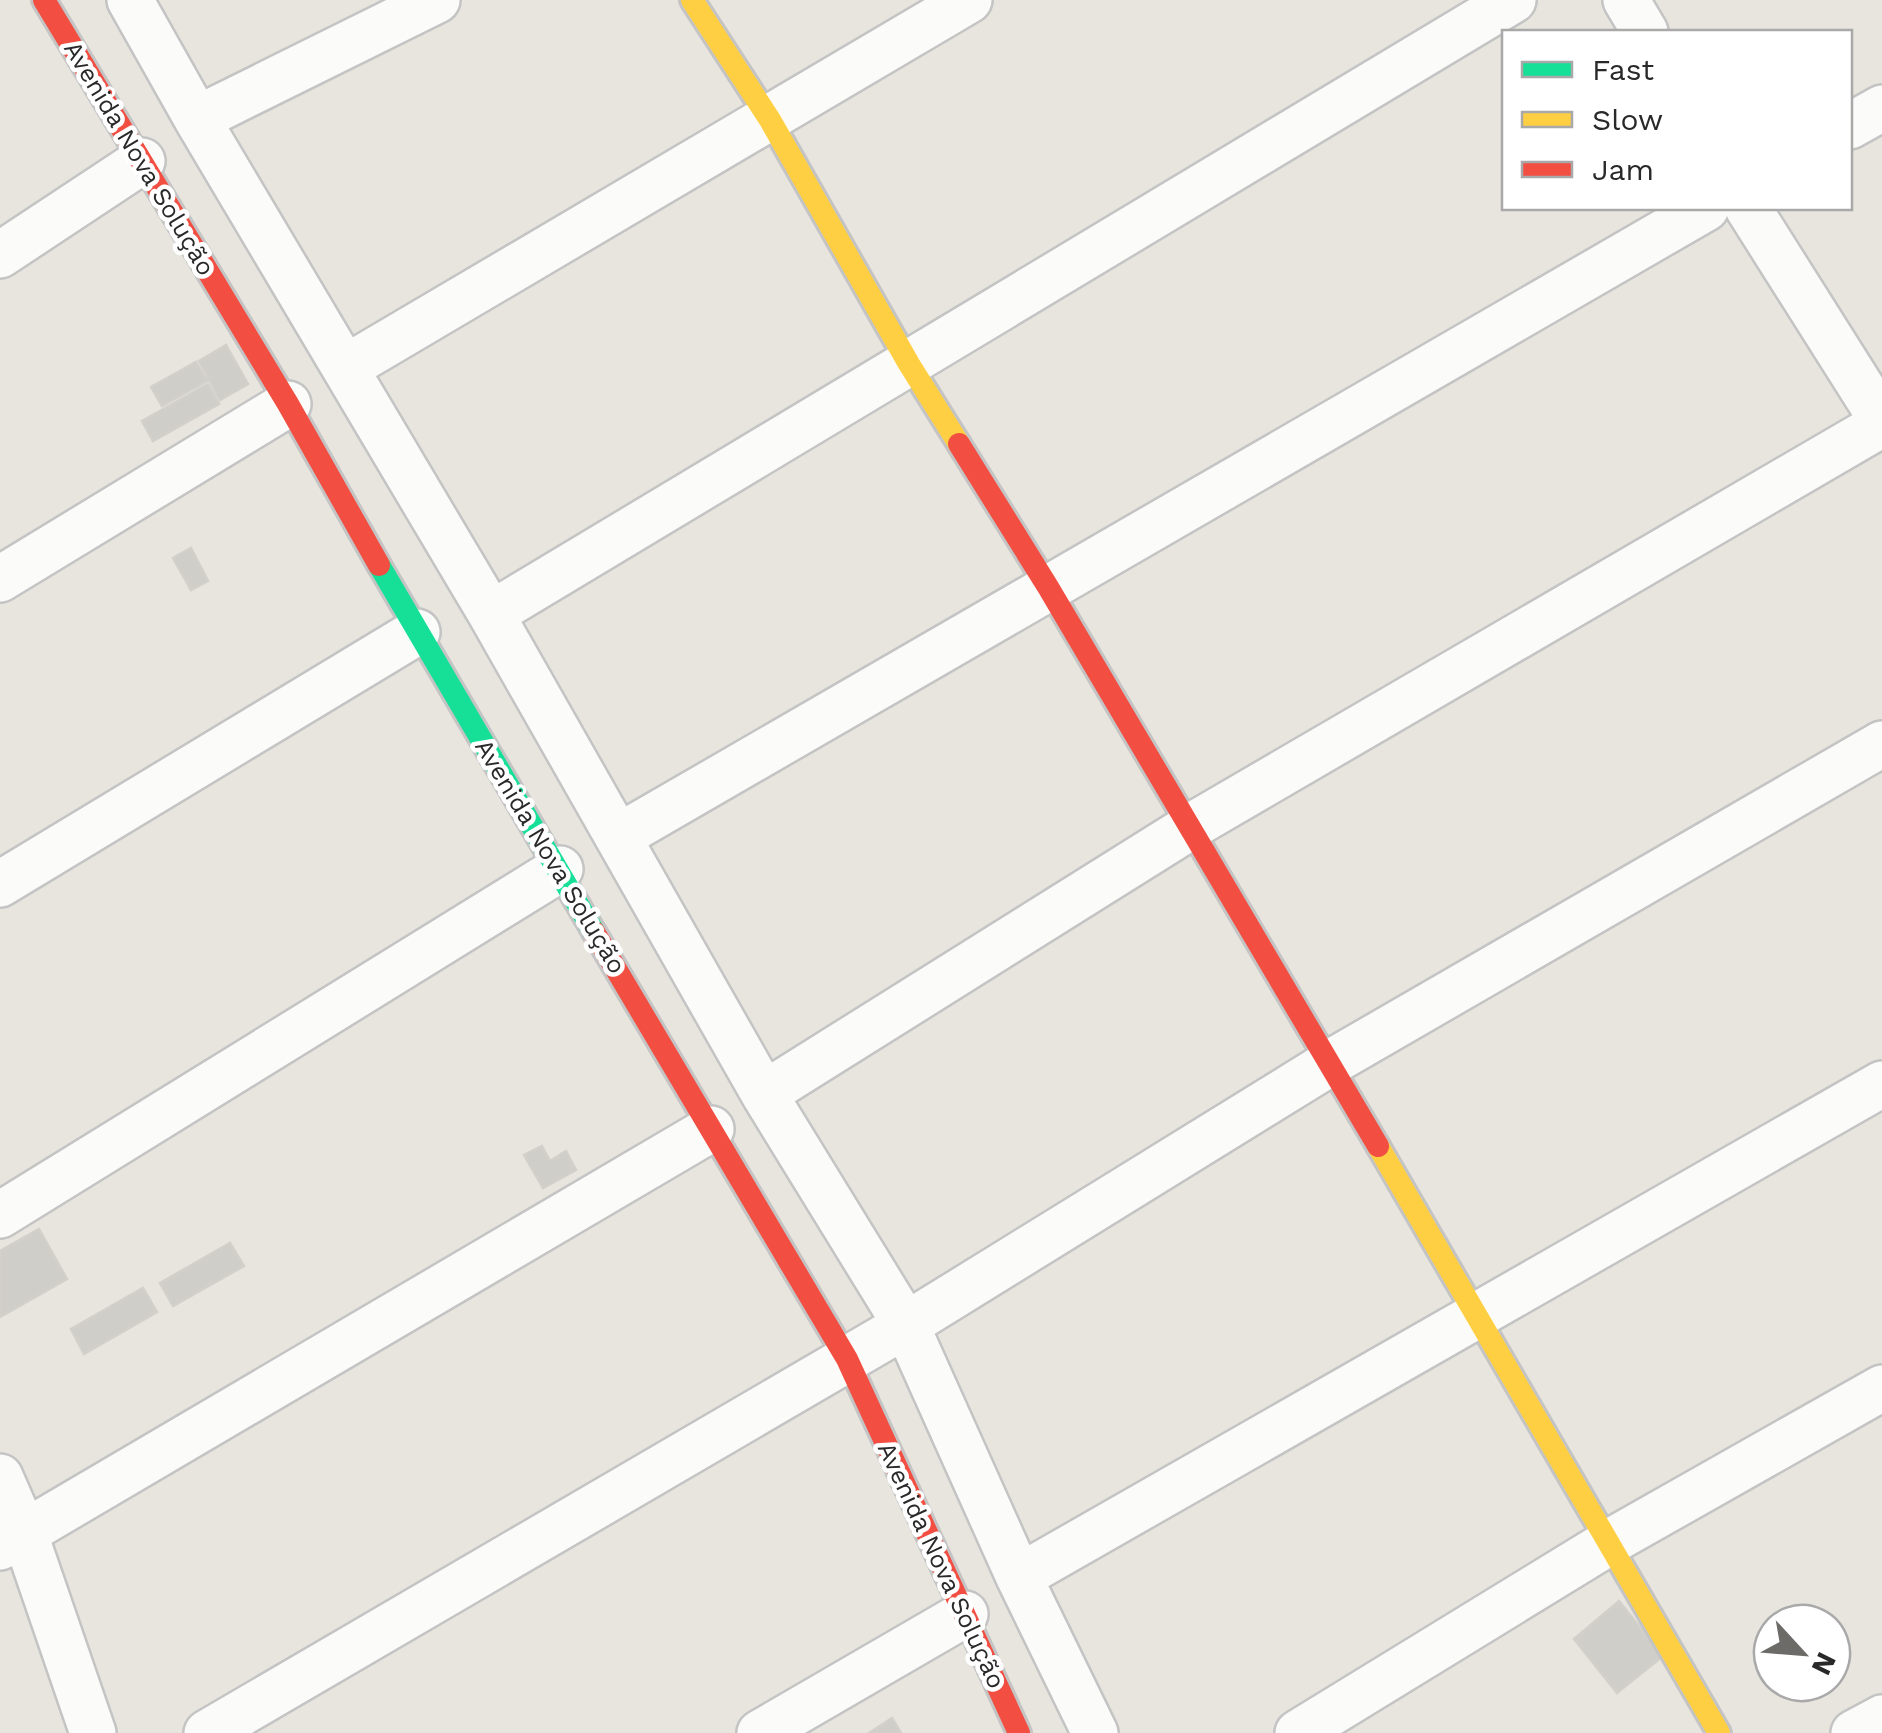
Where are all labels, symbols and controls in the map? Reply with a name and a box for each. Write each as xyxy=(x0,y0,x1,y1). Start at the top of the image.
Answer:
legend xyxy=(1502,30,1852,210)
street label: Avenida Nova Solução xyxy=(58,36,221,281)
text: Fast xyxy=(1592,52,1655,87)
text: Slow xyxy=(1592,102,1663,137)
text: Jam xyxy=(1592,152,1654,187)
street label: Avenida Nova Solução xyxy=(469,734,632,979)
street label: Avenida Nova Solução xyxy=(872,1438,1011,1693)
north arrow xyxy=(1752,1603,1852,1703)
text: N xyxy=(1805,1647,1843,1680)

